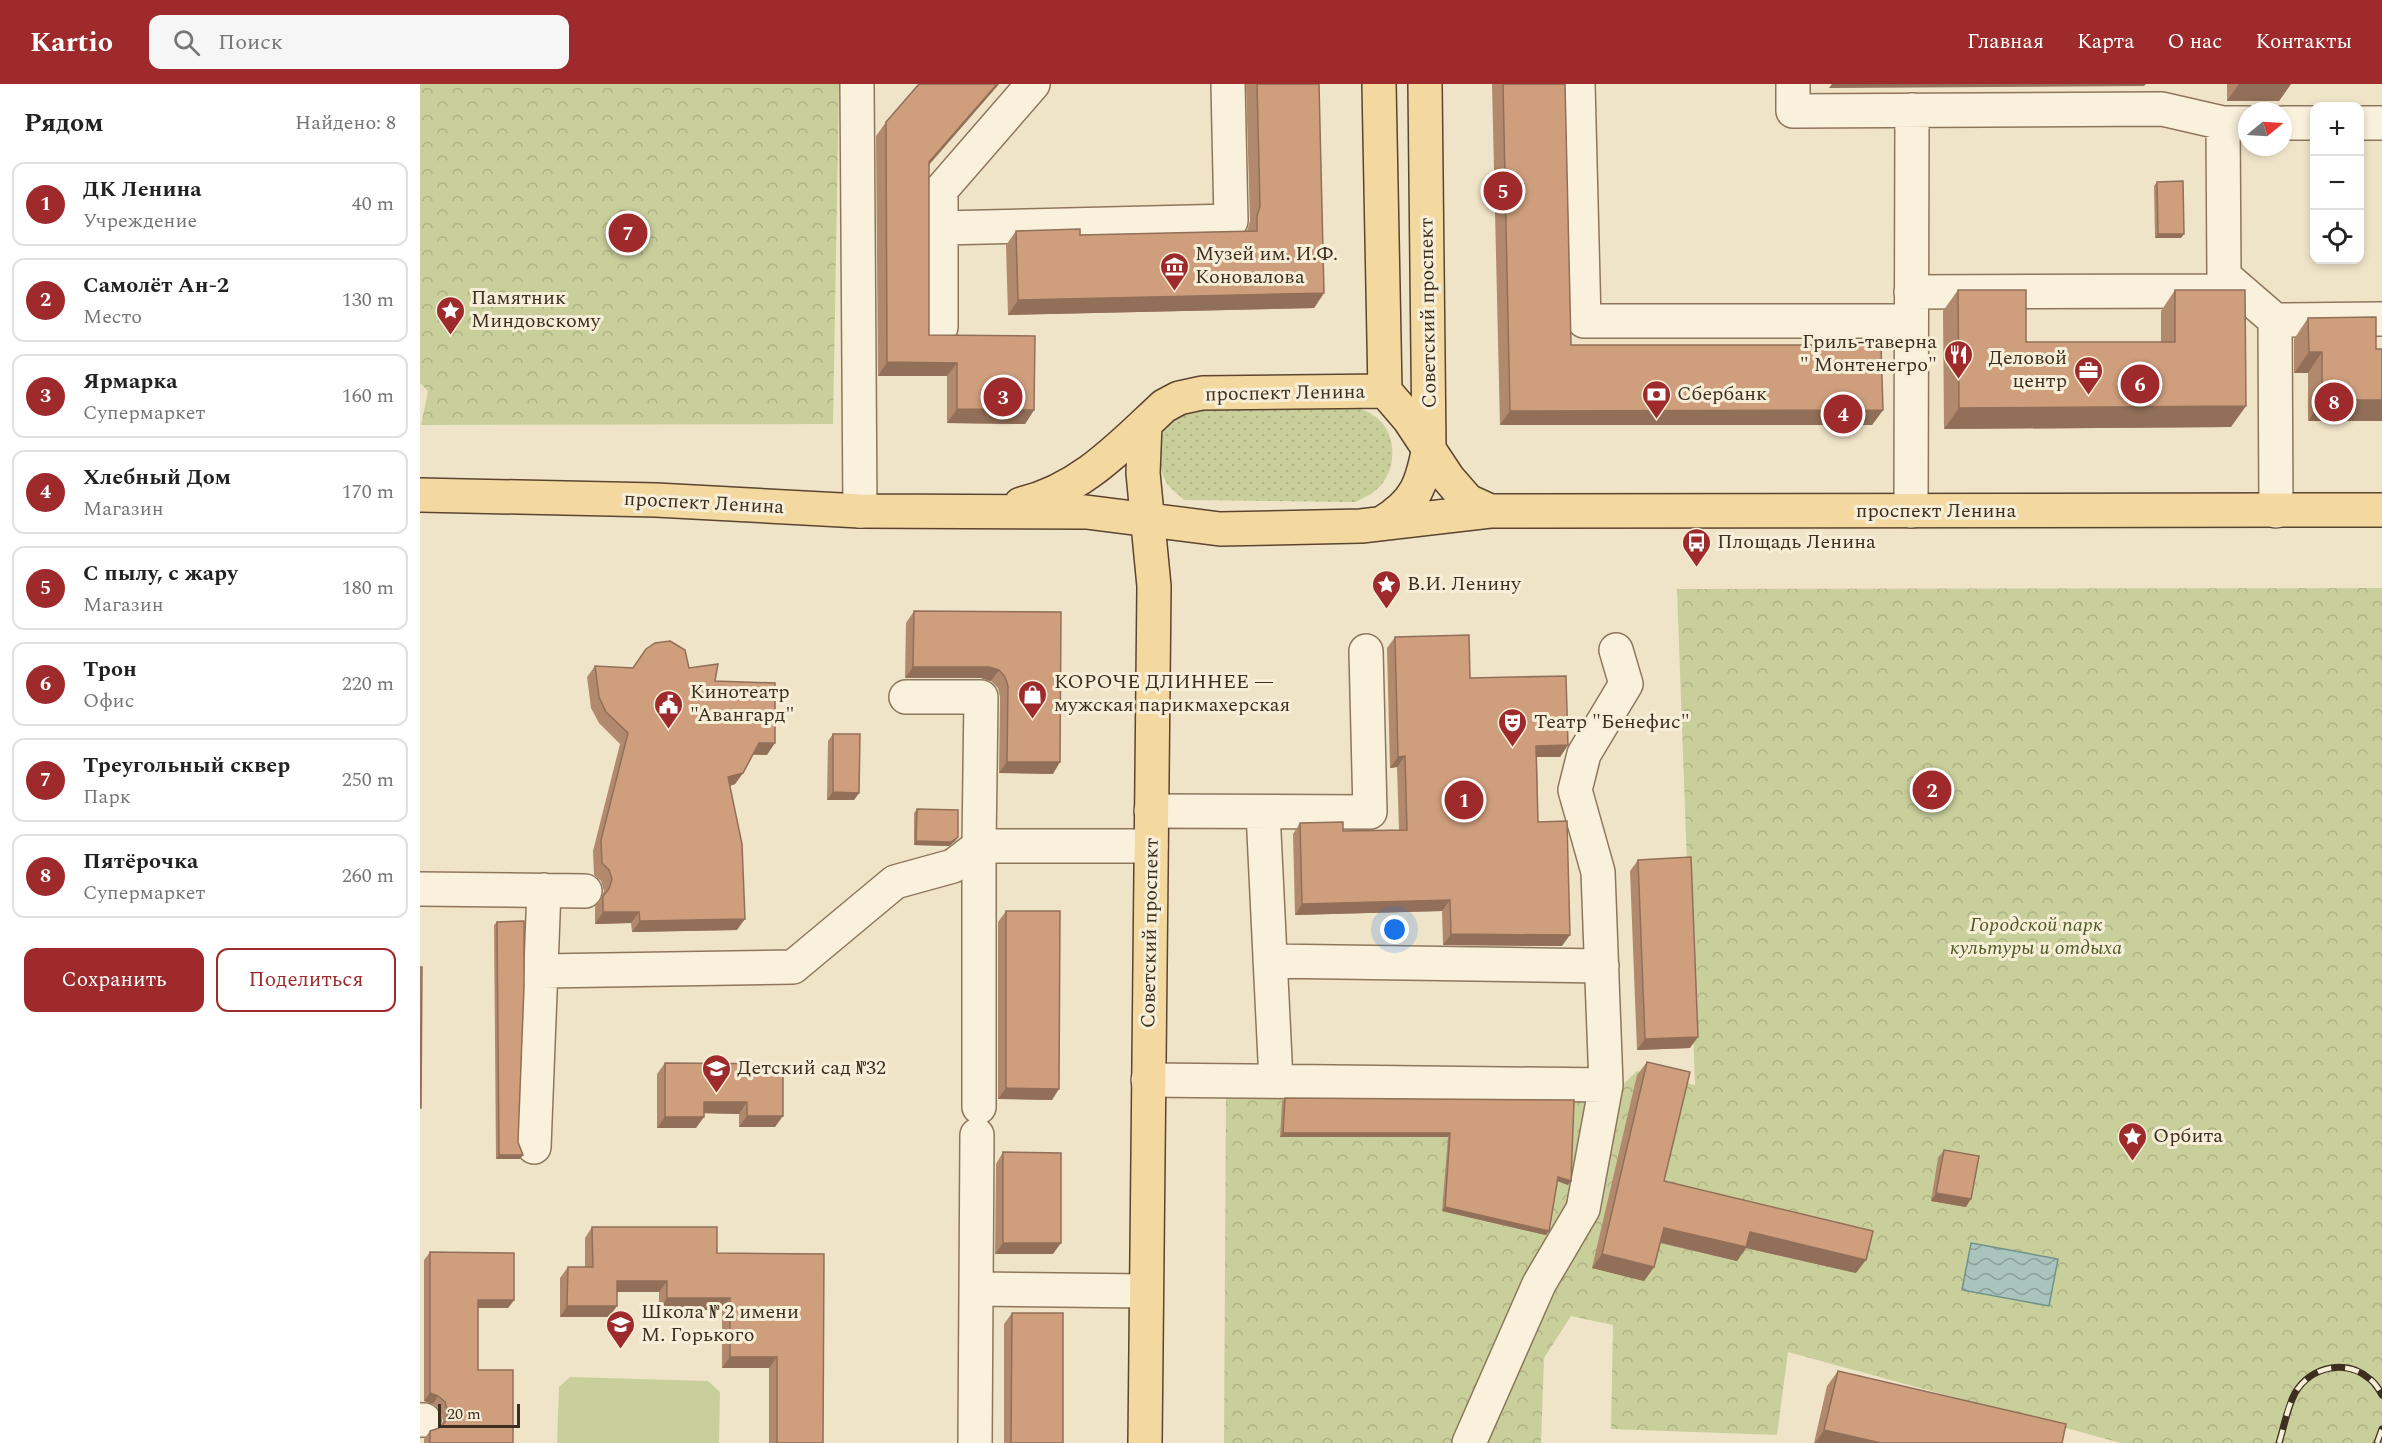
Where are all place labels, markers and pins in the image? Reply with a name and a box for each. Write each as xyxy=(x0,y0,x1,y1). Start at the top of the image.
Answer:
pin: 5 xyxy=(1484,168,1522,214)
pin: 7 xyxy=(608,210,648,256)
place label: Музей им. И.Ф. Коновалова xyxy=(1195,239,1338,292)
museum icon: Музей им. И.Ф. Коновалова xyxy=(1158,250,1190,292)
place label: Памятник Миндовскому xyxy=(471,283,602,336)
place icon: Памятник Миндовскому xyxy=(434,294,466,336)
place label: Гриль-таверна " Монтенегро" xyxy=(1800,327,1937,380)
restaurant icon: Гриль-таверна " Монтенегро" xyxy=(1942,338,1974,380)
place label: Деловой центр xyxy=(1988,343,2067,396)
office icon: Деловой центр xyxy=(2072,354,2104,396)
pin: 6 xyxy=(2120,362,2160,406)
pin: 3 xyxy=(984,374,1022,420)
bank icon: Сбербанк xyxy=(1640,378,1672,420)
place label: Сбербанк xyxy=(1677,379,1767,409)
pin: 8 xyxy=(2314,380,2354,424)
pin: 4 xyxy=(1824,392,1862,436)
bus stop icon: Площадь Ленина xyxy=(1680,526,1712,568)
place label: Площадь Ленина xyxy=(1717,527,1876,557)
place icon: В.И. Ленину xyxy=(1370,568,1402,610)
place label: В.И. Ленину xyxy=(1407,569,1522,599)
place label: КОРОЧЕ ДЛИННЕЕ — мужская парикмахерская xyxy=(1054,667,1290,720)
place label: Кинотеатр "Авангард" xyxy=(690,677,794,730)
shop icon: КОРОЧЕ ДЛИННЕЕ — мужская парикмахерская xyxy=(1017,678,1049,720)
public building icon: Кинотеатр "Авангард" xyxy=(653,688,685,730)
theatre icon: Театр "Бенефис" xyxy=(1497,706,1529,748)
place label: Театр "Бенефис" xyxy=(1534,707,1690,737)
pin: 2 xyxy=(1912,768,1952,812)
pin: 1 xyxy=(1444,778,1484,822)
school or university icon: Детский сад №32 xyxy=(700,1052,732,1094)
place label: Детский сад №32 xyxy=(737,1053,886,1083)
place icon: Орбита xyxy=(2116,1120,2148,1162)
place label: Орбита xyxy=(2153,1121,2223,1151)
place label: Школа № 2 имени М. Горького xyxy=(641,1297,799,1350)
school or university icon: Школа № 2 имени М. Горького xyxy=(604,1308,636,1350)

